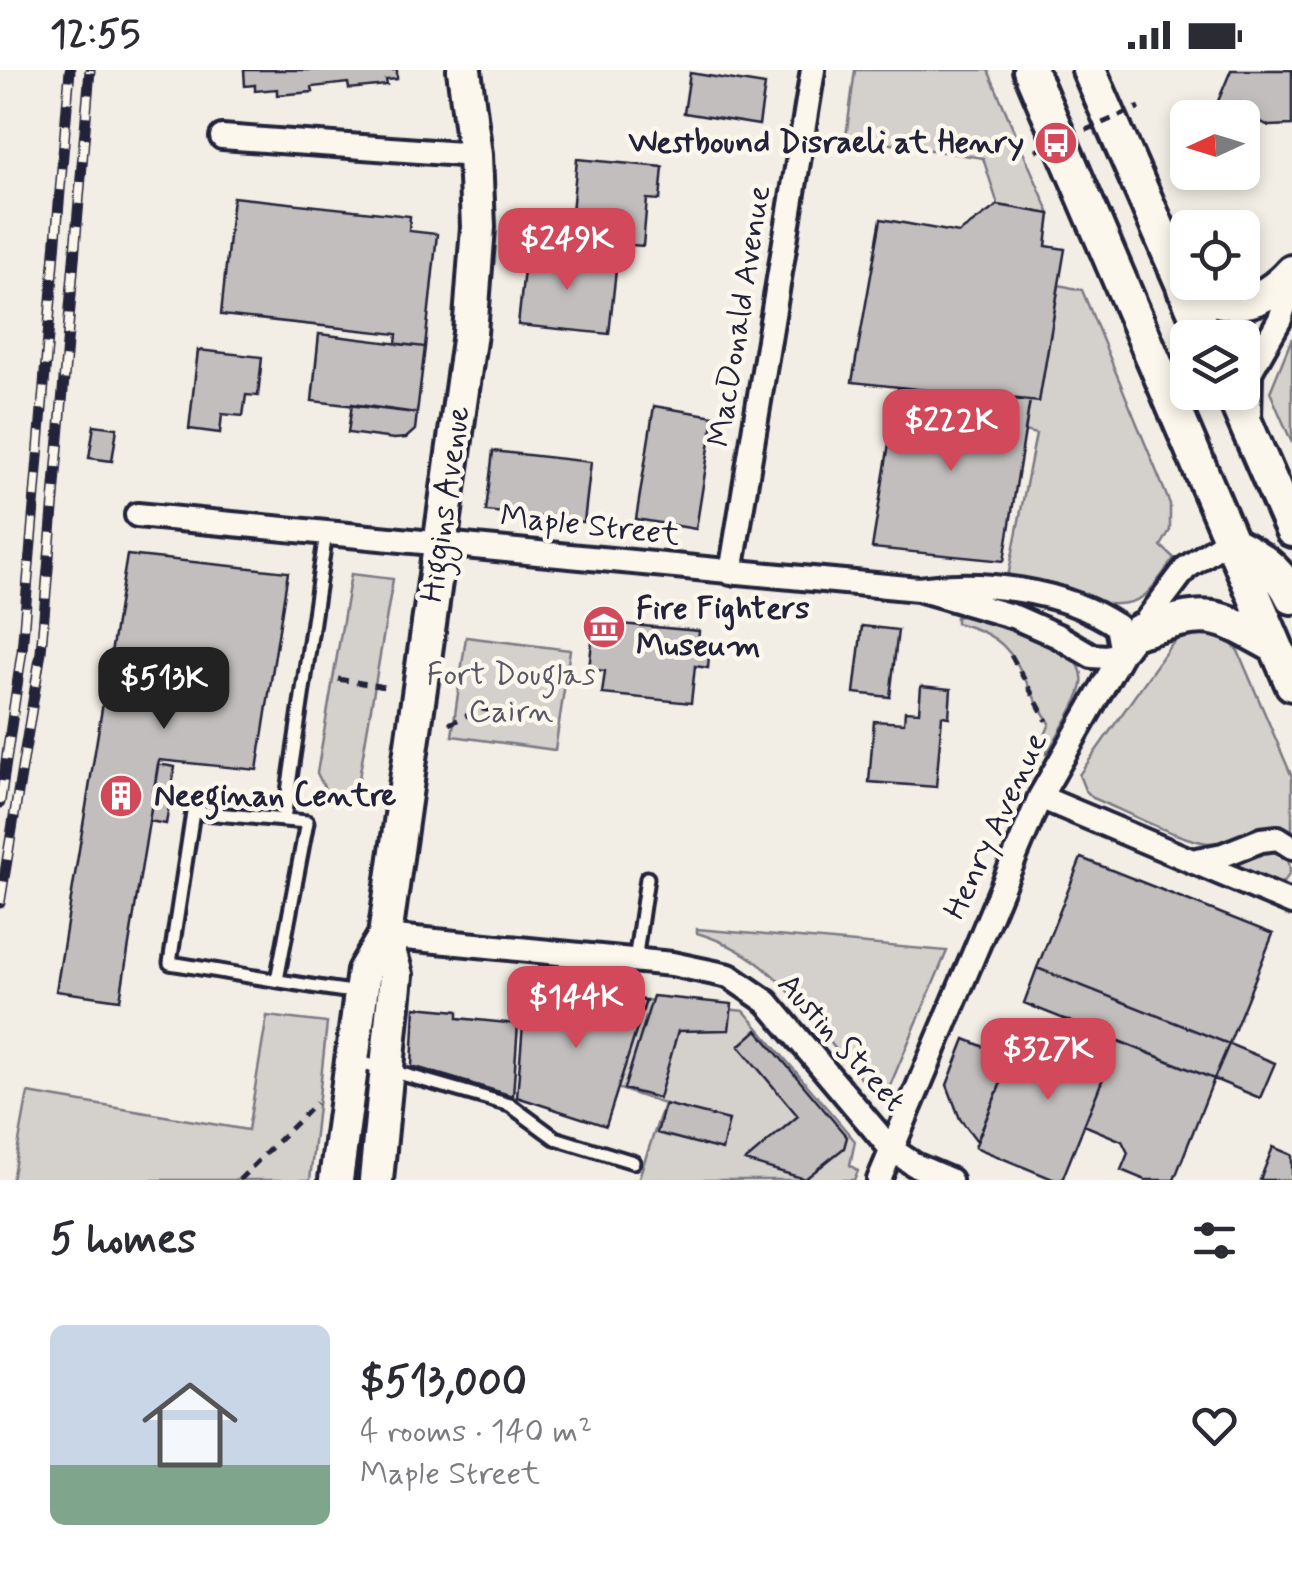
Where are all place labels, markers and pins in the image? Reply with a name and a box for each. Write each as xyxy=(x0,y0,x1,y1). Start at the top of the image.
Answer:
bus stop icon: Westbound Disraeli at Henry xyxy=(1033,120,1079,166)
place label: Westbound Disraeli at Henry xyxy=(629,122,1024,164)
pin: $249K xyxy=(497,208,637,293)
pin: $222K xyxy=(881,389,1021,474)
place label: Fire Fighters Museum xyxy=(636,588,809,667)
museum icon: Fire Fighters Museum xyxy=(581,604,627,650)
pin: $513K xyxy=(94,647,234,732)
building icon: Neeginan Centre xyxy=(98,773,144,819)
place label: Neeginan Centre xyxy=(154,775,396,821)
pin: $144K xyxy=(506,966,646,1051)
pin: $327K xyxy=(978,1018,1118,1103)

